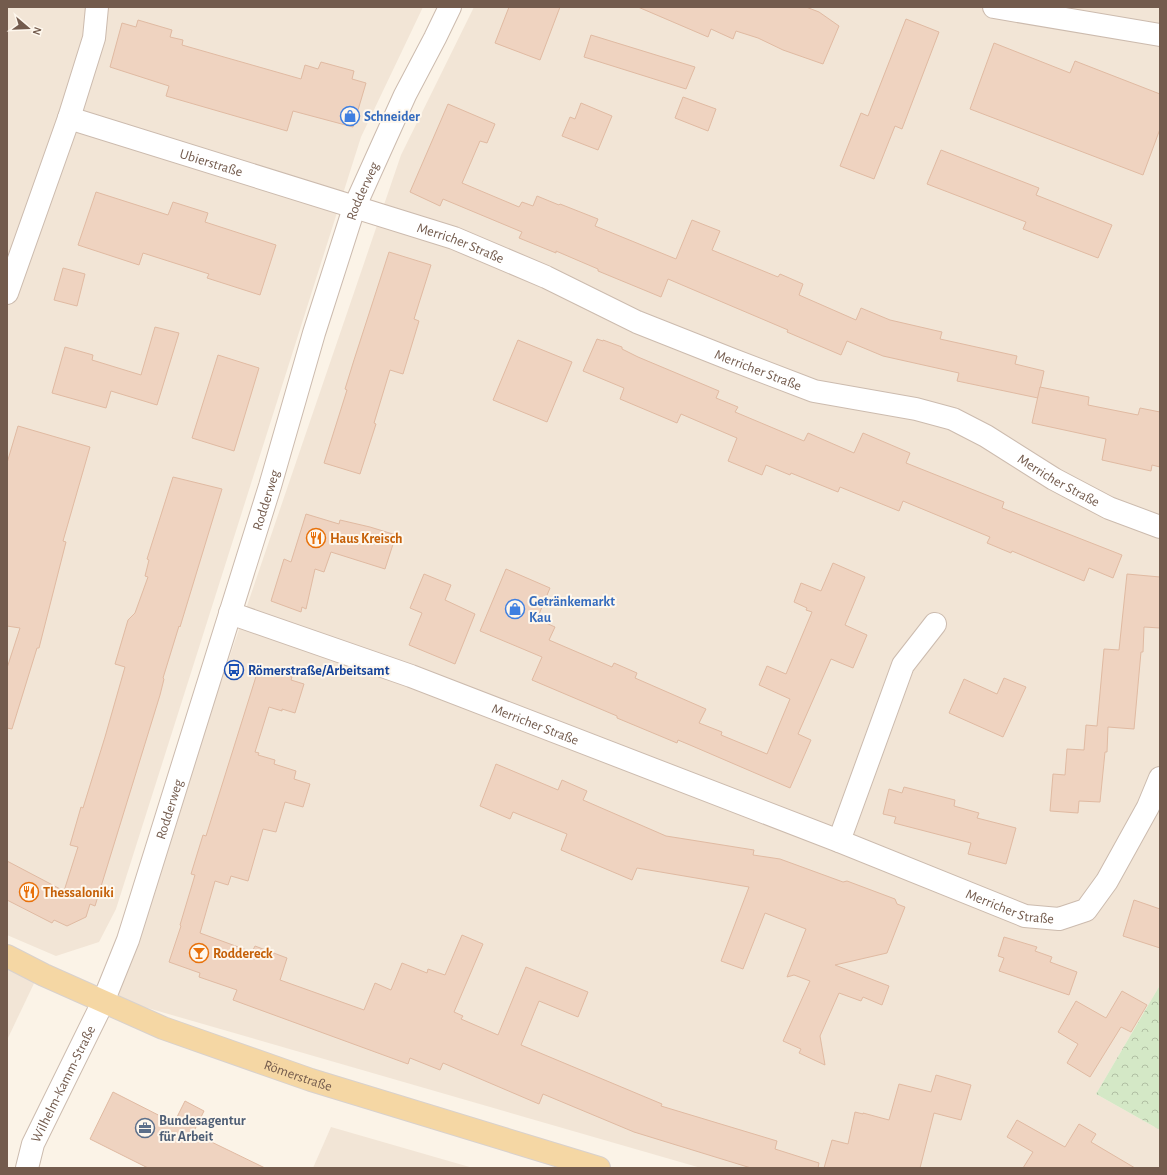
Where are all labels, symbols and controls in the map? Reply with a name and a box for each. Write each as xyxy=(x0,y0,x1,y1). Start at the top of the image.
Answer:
north arrow xyxy=(8,8,48,48)
text: N xyxy=(31,26,43,37)
shop icon: Schneider xyxy=(339,105,361,127)
place label: Schneider xyxy=(364,110,420,124)
street label: Ubierstraße xyxy=(178,147,244,180)
street label: Rodderweg xyxy=(345,160,382,222)
street label: Merricher Straße xyxy=(415,221,506,266)
street label: Merricher Straße xyxy=(712,347,803,394)
street label: Merricher Straße xyxy=(1015,452,1102,510)
street label: Rodderweg xyxy=(251,468,282,532)
restaurant icon: Haus Kreisch xyxy=(305,527,327,549)
place label: Haus Kreisch xyxy=(330,532,402,546)
place label: Getränkemarkt Kau xyxy=(529,595,615,625)
shop icon: Getränkemarkt Kau xyxy=(504,598,526,620)
bus stop icon: Römerstraße/Arbeitsamt xyxy=(223,659,245,681)
place label: Römerstraße/Arbeitsamt xyxy=(248,664,390,678)
street label: Merricher Straße xyxy=(490,702,580,748)
street label: Rodderweg xyxy=(154,777,186,841)
restaurant icon: Thessaloniki xyxy=(18,881,40,903)
place label: Thessaloniki xyxy=(43,886,114,900)
street label: Merricher Straße xyxy=(964,887,1054,927)
bar icon: Roddereck xyxy=(188,942,210,964)
place label: Roddereck xyxy=(213,947,273,961)
street label: Wilhelm-Kamm-Straße xyxy=(29,1023,98,1145)
street label: Römerstraße xyxy=(262,1058,334,1094)
place label: Bundesagentur für Arbeit xyxy=(159,1114,246,1144)
office icon: Bundesagentur für Arbeit xyxy=(134,1117,156,1139)

